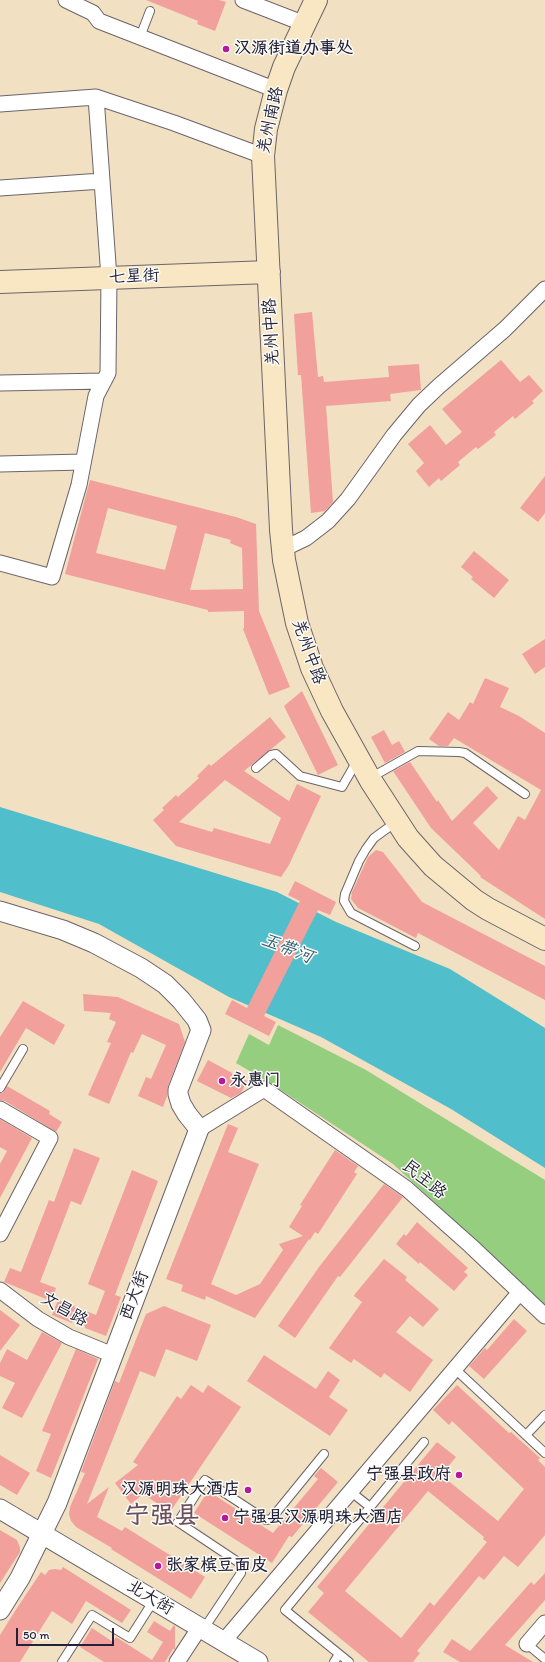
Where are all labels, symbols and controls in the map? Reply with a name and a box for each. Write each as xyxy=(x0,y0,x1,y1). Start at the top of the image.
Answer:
place label: 汉源街道办事处 xyxy=(234,39,353,59)
marker: 汉源街道办事处 xyxy=(221,44,231,54)
street label: 羌州南路 xyxy=(254,85,288,155)
street label: 七星街 xyxy=(108,266,160,288)
street label: 羌州中路 xyxy=(260,298,284,366)
street label: 羌州中路 xyxy=(287,617,329,687)
water label: 玉带河 xyxy=(258,929,316,969)
place label: 永惠门 xyxy=(230,1071,281,1091)
marker: 永惠门 xyxy=(217,1076,227,1086)
street label: 民主路 xyxy=(398,1156,450,1204)
street label: 西大街 xyxy=(116,1269,154,1323)
street label: 文昌路 xyxy=(37,1288,91,1332)
place label: 宁强县政府 xyxy=(366,1465,451,1485)
marker: 宁强县政府 xyxy=(454,1470,464,1480)
place label: 汉源明珠大酒店 xyxy=(121,1480,240,1500)
marker: 汉源明珠大酒店 xyxy=(243,1485,253,1495)
district label: 宁强县 xyxy=(125,1502,199,1532)
place label: 宁强县汉源明珠大酒店 xyxy=(233,1508,403,1528)
marker: 宁强县汉源明珠大酒店 xyxy=(220,1513,230,1523)
place label: 张家槟豆面皮 xyxy=(166,1556,268,1576)
marker: 张家槟豆面皮 xyxy=(153,1561,163,1571)
street label: 北大街 xyxy=(123,1576,177,1620)
scale bar xyxy=(18,1620,116,1646)
text: 50 m xyxy=(23,1628,49,1642)

